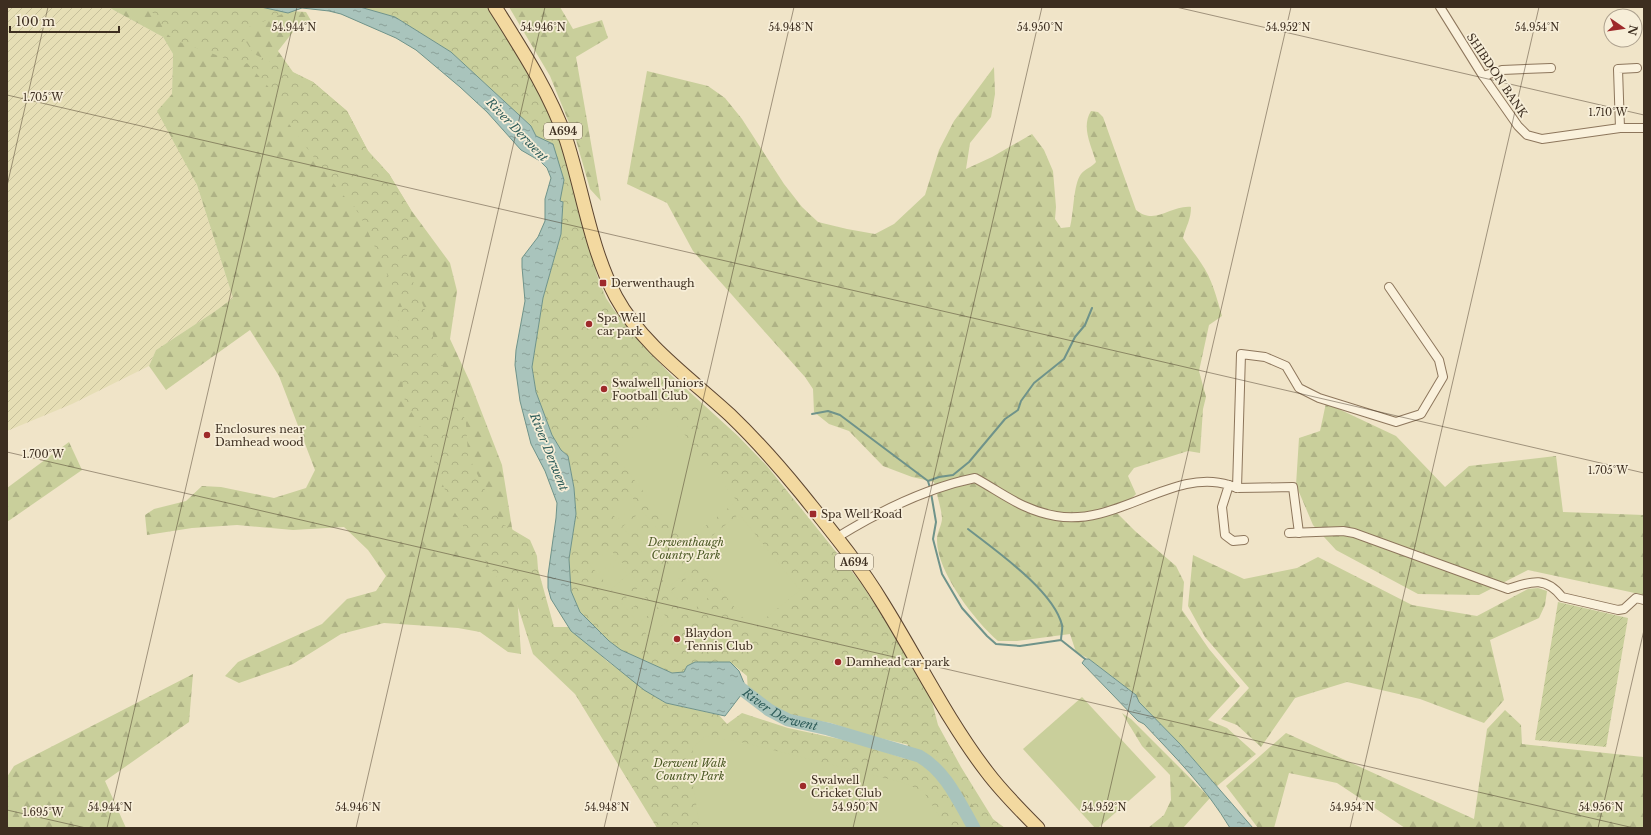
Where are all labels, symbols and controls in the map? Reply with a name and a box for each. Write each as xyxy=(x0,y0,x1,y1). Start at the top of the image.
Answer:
scale bar xyxy=(10,8,119,34)
north arrow xyxy=(1603,8,1643,48)
text: 100 m xyxy=(16,14,55,29)
text: 54.944°N xyxy=(272,21,316,34)
text: 54.946°N xyxy=(520,21,566,34)
text: 54.948°N xyxy=(769,21,814,34)
text: 54.950°N xyxy=(1017,21,1063,34)
text: 54.952°N xyxy=(1266,21,1310,34)
text: 54.954°N xyxy=(1515,21,1559,34)
text: N xyxy=(1625,24,1641,38)
street label: SHIBDON BANK xyxy=(1464,30,1531,120)
text: 1.705°W xyxy=(23,91,63,104)
water label: River Derwent xyxy=(483,94,552,165)
text: 1.710°W xyxy=(1589,106,1628,119)
road number: A694 xyxy=(544,123,582,139)
place label: Derwenthaugh xyxy=(611,276,695,290)
marker: Derwenthaugh xyxy=(598,278,608,288)
place label: Spa Well car park xyxy=(597,311,646,338)
marker: Spa Well car park xyxy=(584,319,594,329)
place label: Swalwell Juniors Football Club xyxy=(612,376,704,403)
marker: Swalwell Juniors Football Club xyxy=(599,384,609,394)
water label: River Derwent xyxy=(527,410,572,493)
place label: Enclosures near Damhead wood xyxy=(215,422,305,449)
marker: Enclosures near Damhead wood xyxy=(202,430,212,440)
text: 1.700°W xyxy=(22,448,64,461)
text: 1.705°W xyxy=(1588,464,1628,477)
place label: Spa Well Road xyxy=(821,507,903,521)
marker: Spa Well Road xyxy=(808,509,818,519)
park label: Derwenthaugh Country Park xyxy=(647,535,724,562)
road number: A694 xyxy=(835,554,873,570)
place label: Blaydon Tennis Club xyxy=(685,626,753,653)
marker: Blaydon Tennis Club xyxy=(672,634,682,644)
place label: Damhead car park xyxy=(846,655,950,669)
marker: Damhead car park xyxy=(833,657,843,667)
water label: River Derwent xyxy=(739,684,820,734)
park label: Derwent Walk Country Park xyxy=(653,756,727,783)
place label: Swalwell Cricket Club xyxy=(811,773,882,800)
marker: Swalwell Cricket Club xyxy=(798,781,808,791)
text: 54.944°N xyxy=(88,801,132,814)
text: 54.946°N xyxy=(335,801,381,814)
text: 54.948°N xyxy=(585,801,630,814)
text: 54.950°N xyxy=(832,801,878,814)
text: 54.952°N xyxy=(1082,801,1126,814)
text: 54.954°N xyxy=(1330,801,1374,814)
text: 54.956°N xyxy=(1578,801,1624,814)
text: 1.695°W xyxy=(23,806,64,819)

